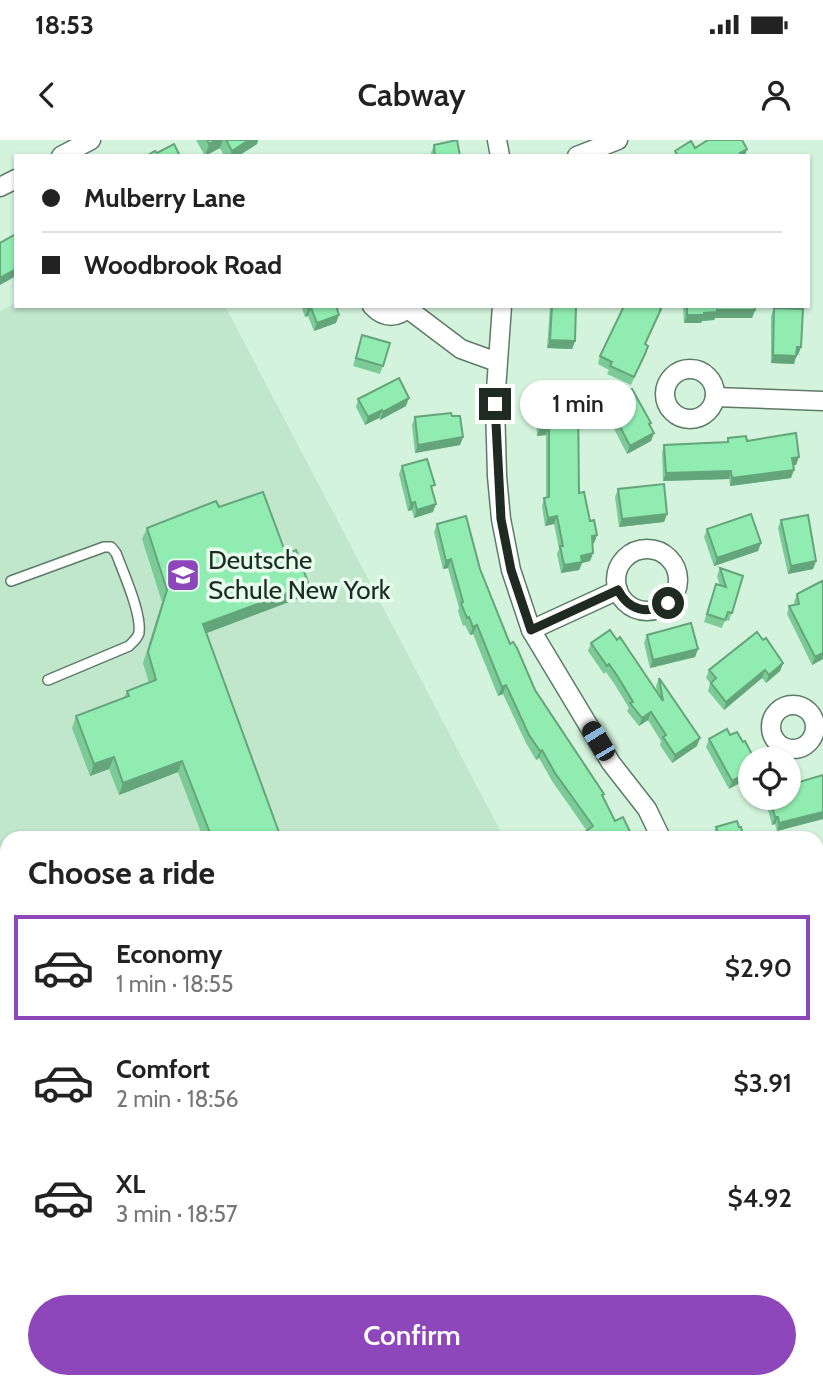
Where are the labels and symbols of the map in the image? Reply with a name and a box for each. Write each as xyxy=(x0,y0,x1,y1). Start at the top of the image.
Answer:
callout: 1 min xyxy=(520,380,635,428)
route end xyxy=(479,388,511,420)
place label: Deutsche Schule New York xyxy=(208,544,391,606)
school or university icon: Deutsche Schule New York xyxy=(164,556,202,594)
route start xyxy=(652,587,684,619)
car xyxy=(579,718,618,764)

